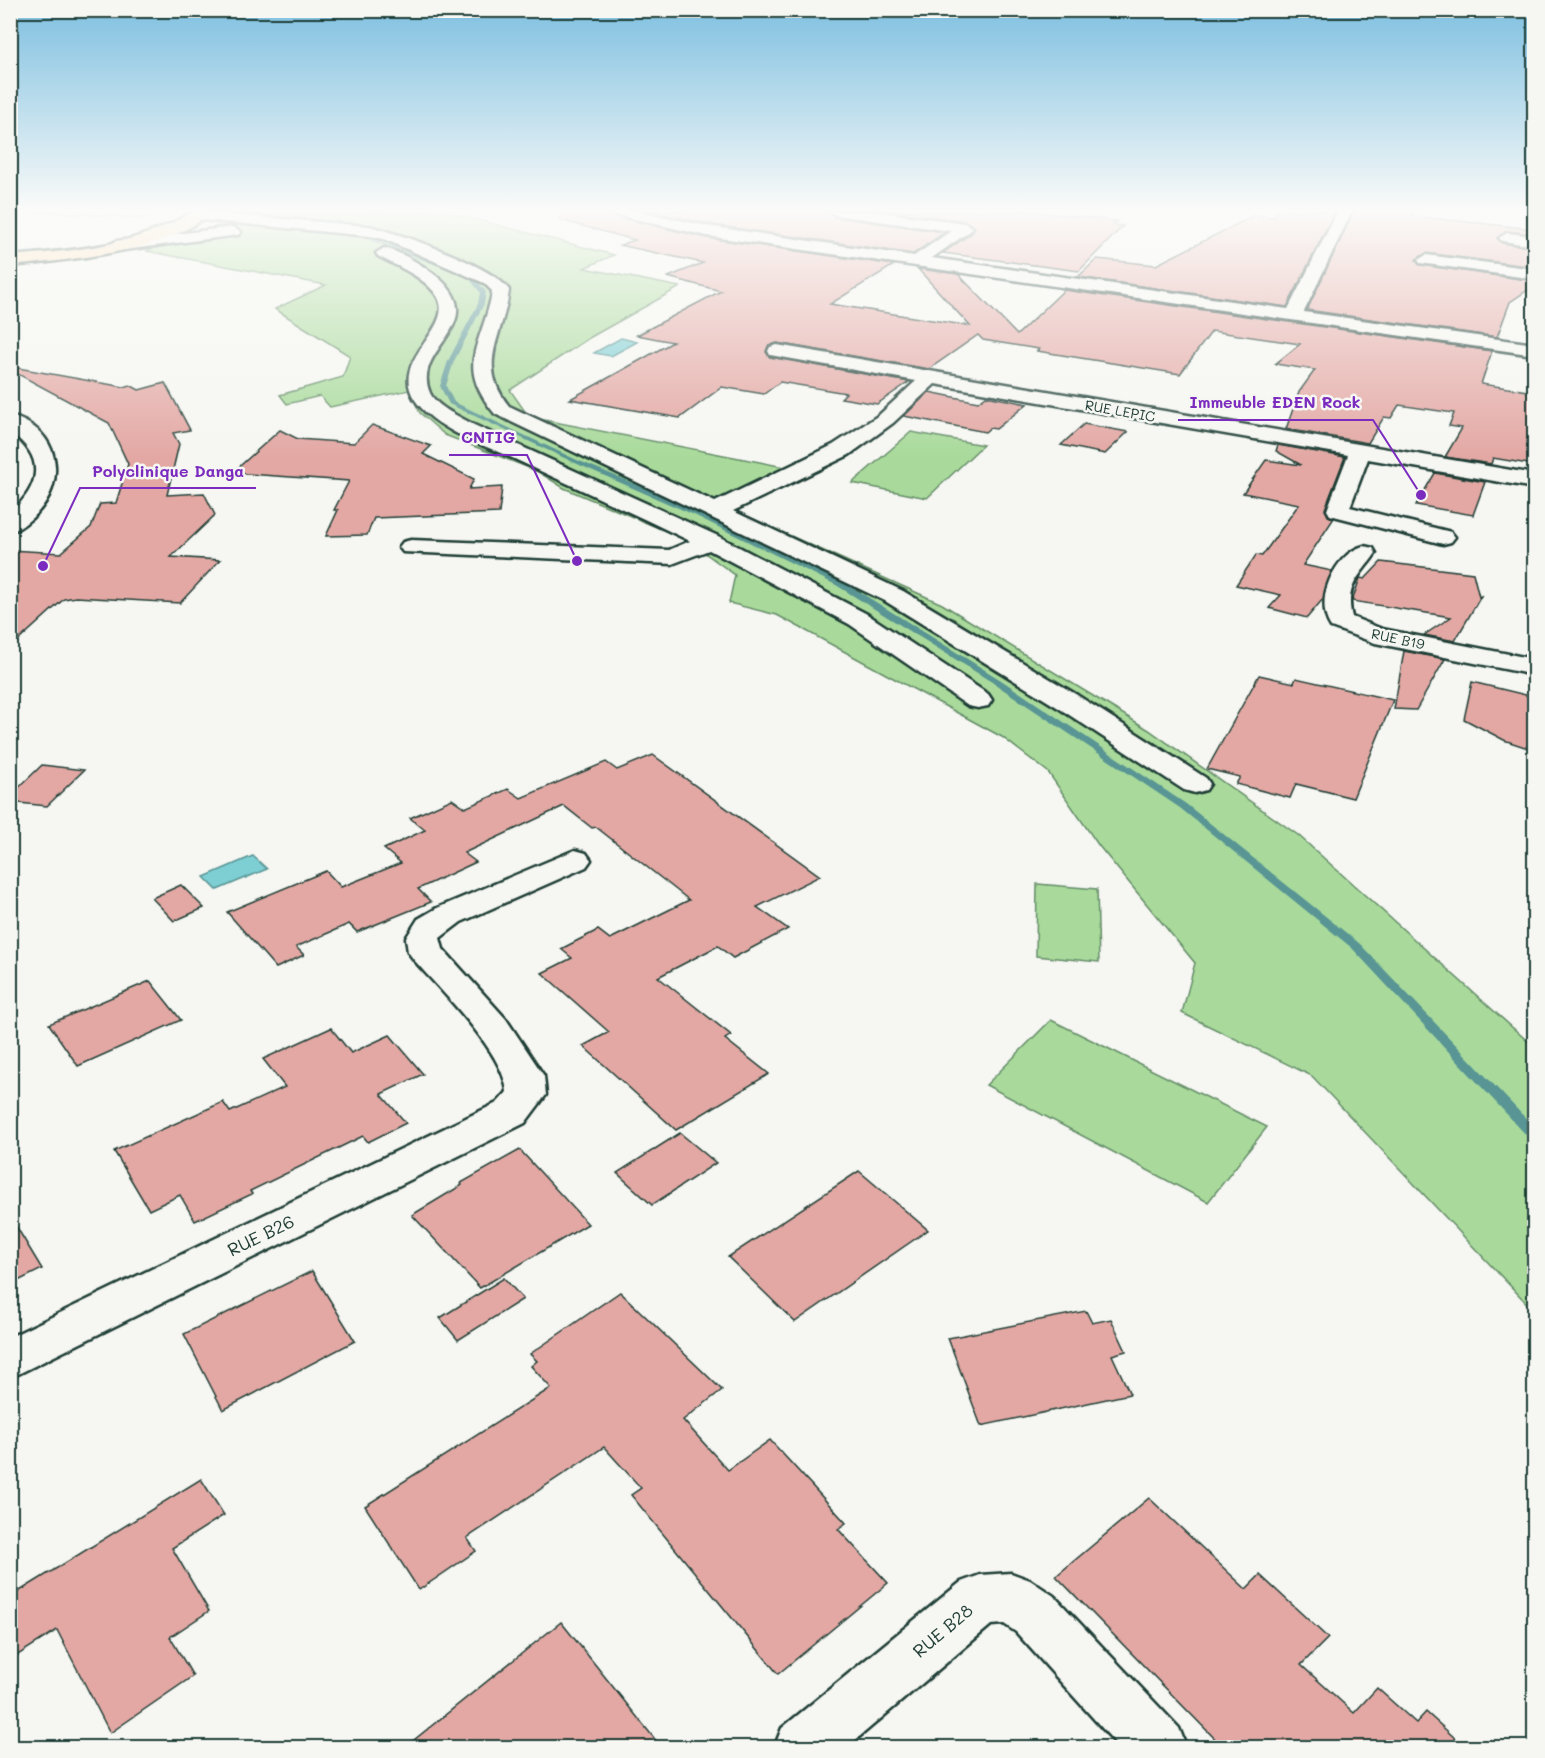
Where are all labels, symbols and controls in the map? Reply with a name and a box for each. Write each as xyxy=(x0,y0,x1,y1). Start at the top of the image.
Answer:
callout: Immeuble EDEN Rock xyxy=(1178,386,1373,420)
text: Immeuble EDEN Rock xyxy=(1190,391,1360,412)
street label: RUE LEPIC xyxy=(1084,395,1157,426)
callout: CNTIG xyxy=(449,421,527,455)
text: CNTIG xyxy=(461,426,515,447)
callout: Polyclinique Danga xyxy=(80,454,256,488)
text: Polyclinique Danga xyxy=(92,460,244,481)
street label: RUE B19 xyxy=(1370,624,1427,653)
street label: RUE B26 xyxy=(223,1209,298,1262)
street label: RUE B28 xyxy=(907,1598,978,1662)

